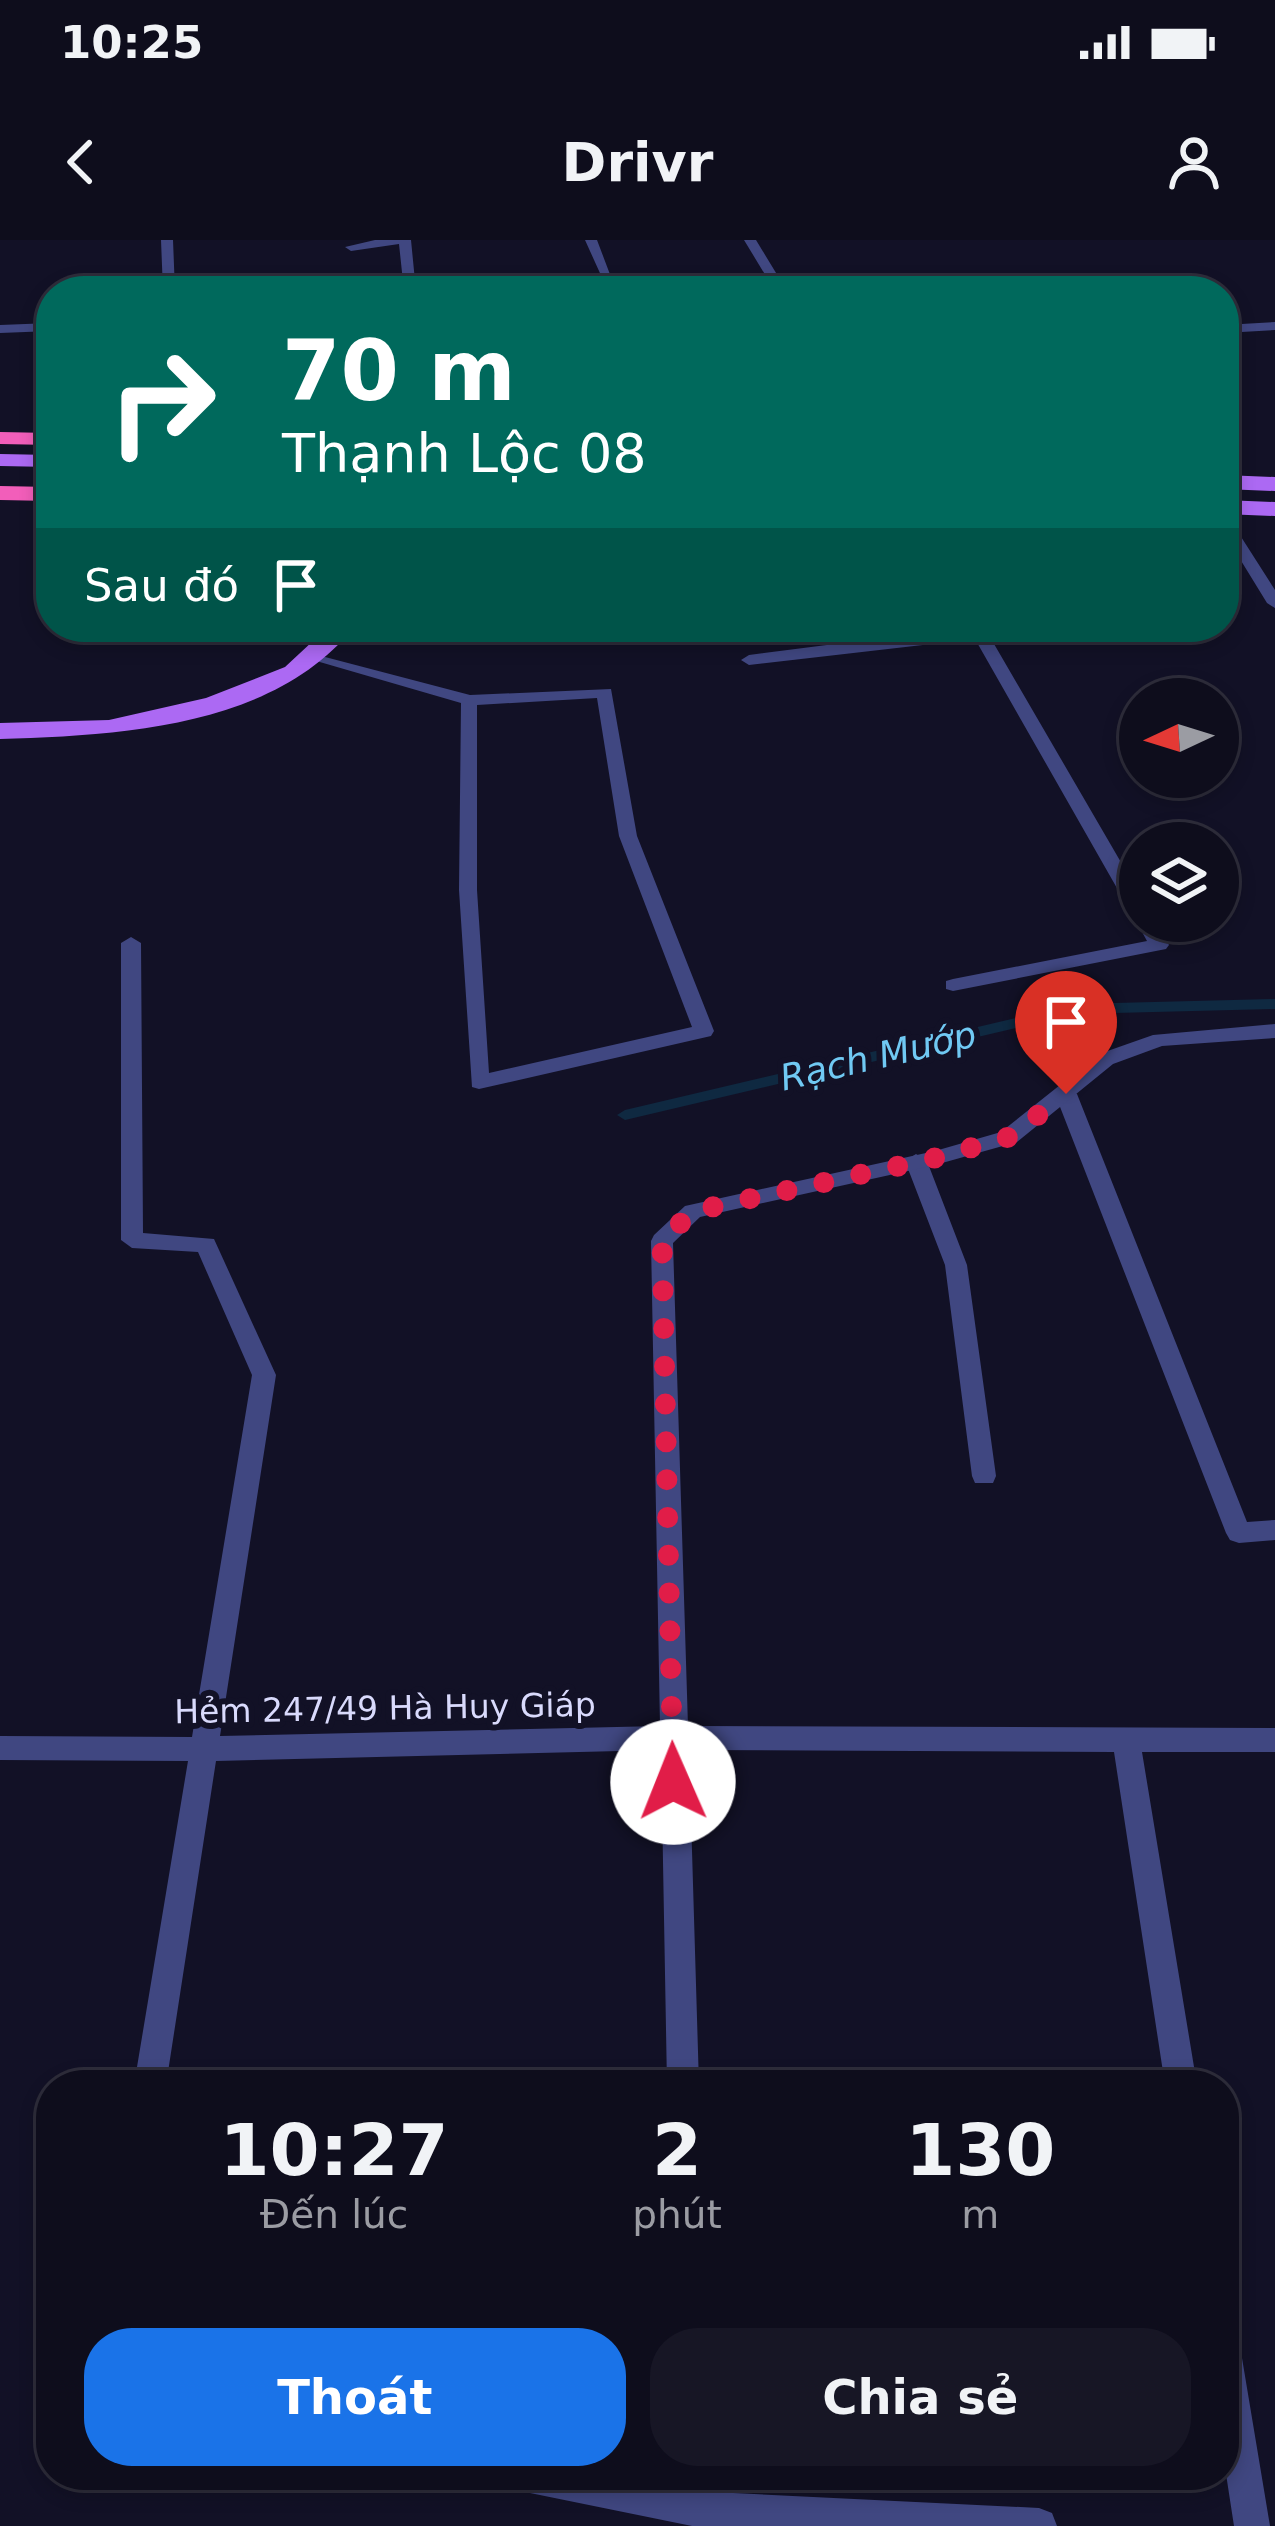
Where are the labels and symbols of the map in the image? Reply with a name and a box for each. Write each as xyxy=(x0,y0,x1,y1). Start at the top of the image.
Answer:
north arrow xyxy=(1119,678,1239,798)
pin xyxy=(1015,971,1117,1094)
water label: Rạch Mướp xyxy=(776,1014,980,1098)
street label: Hẻm 247/49 Hà Huy Giáp xyxy=(174,1685,596,1731)
position arrow xyxy=(610,1719,736,1845)

